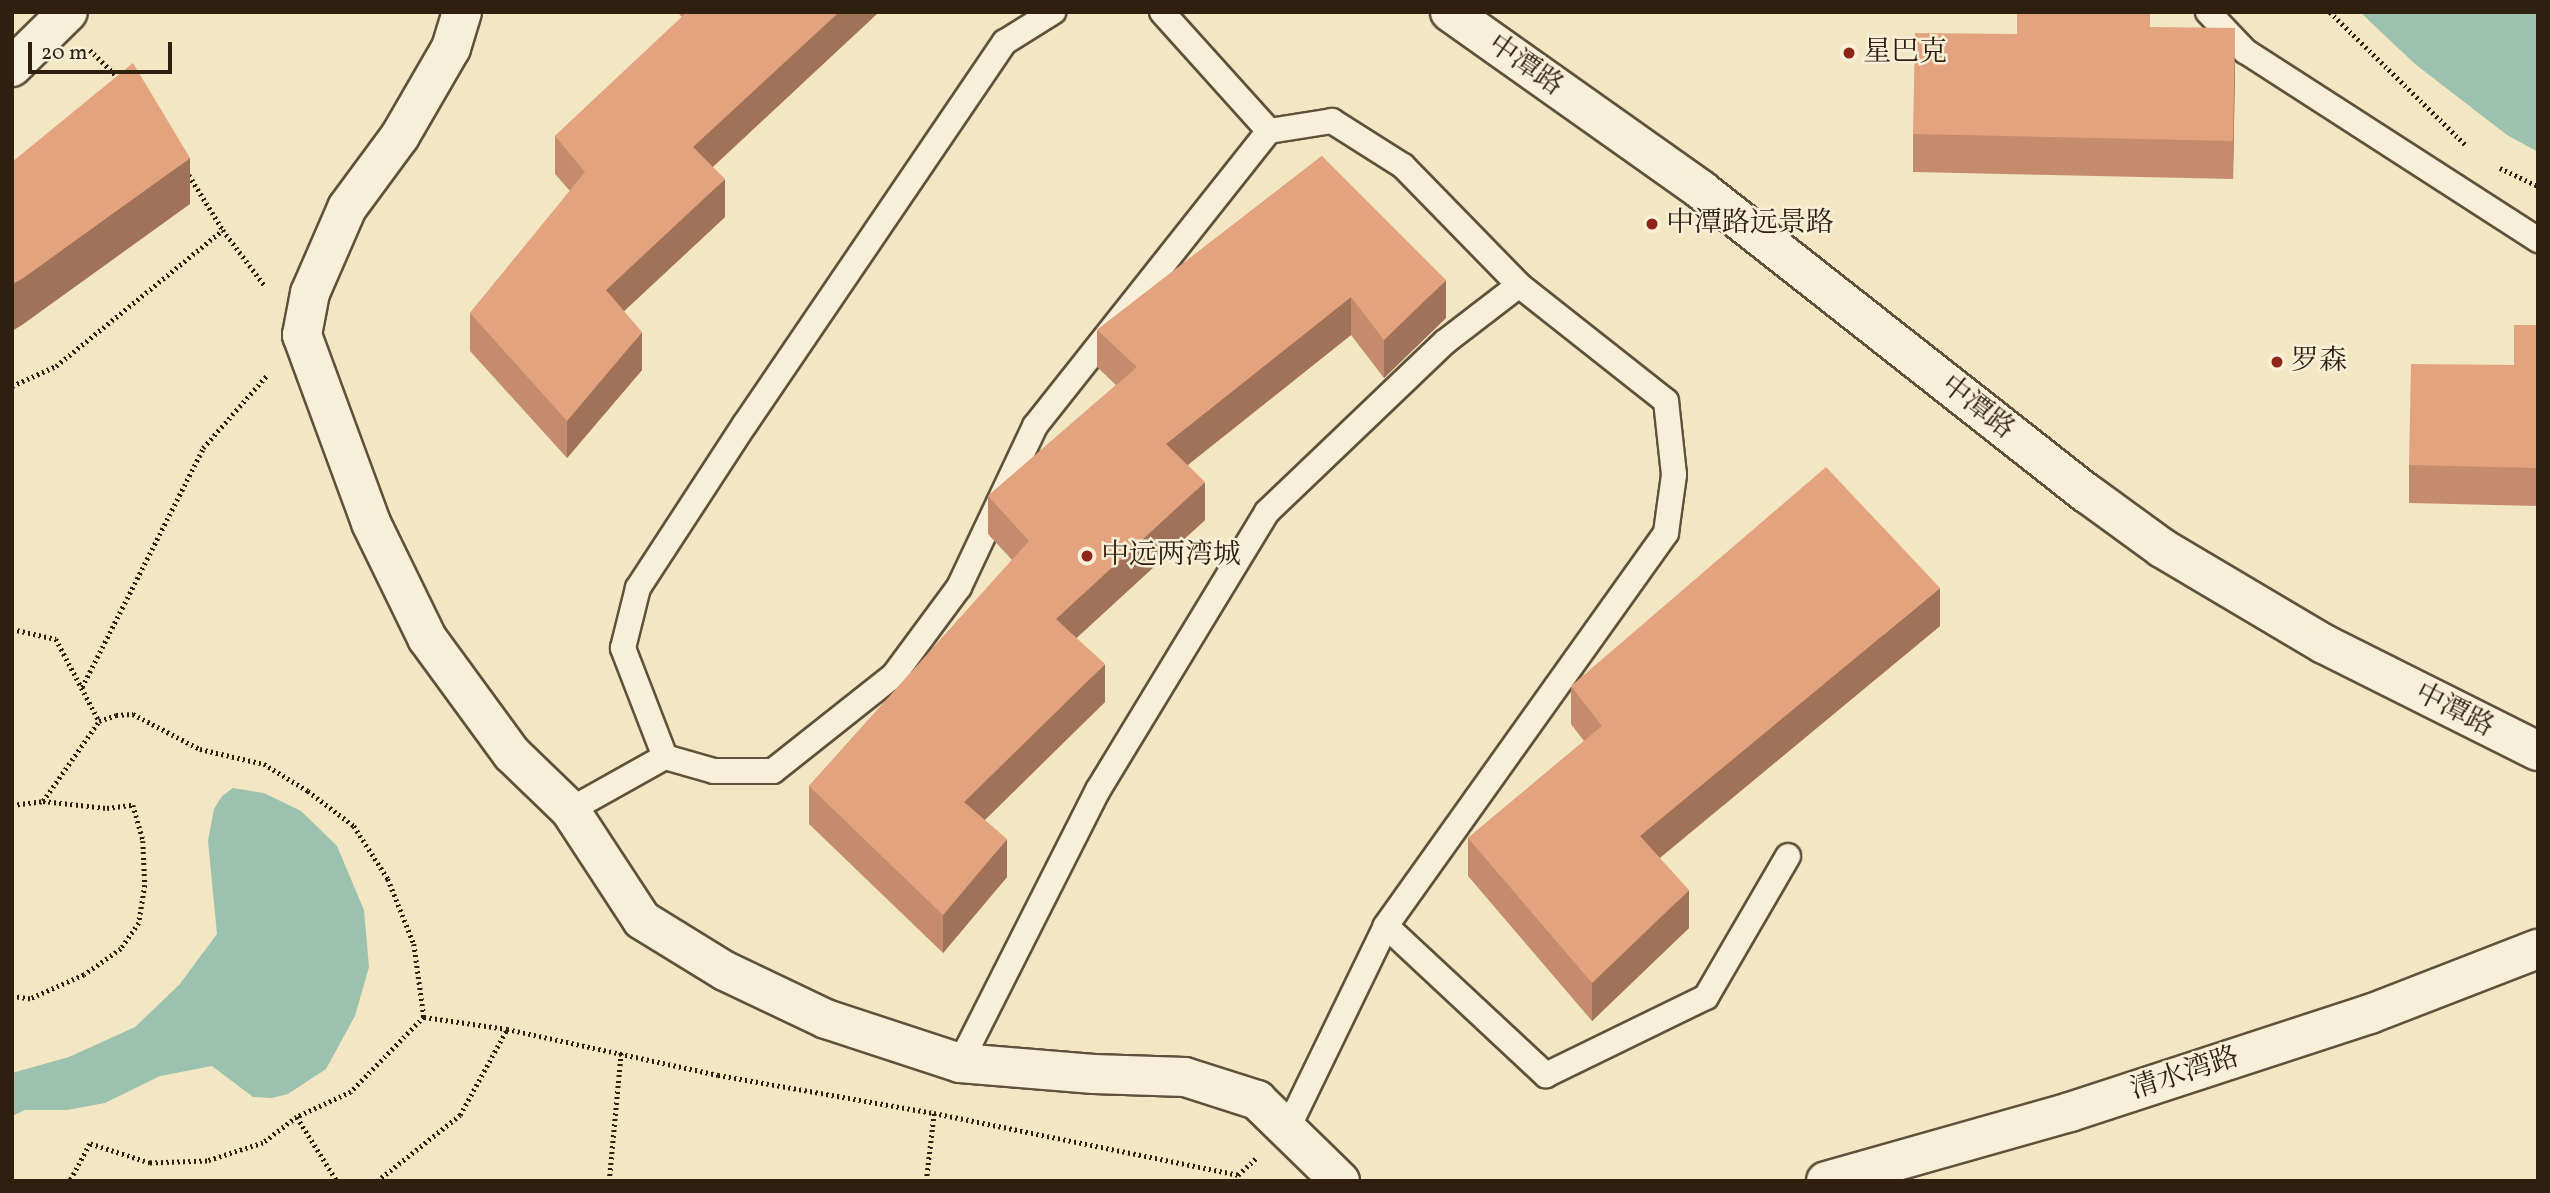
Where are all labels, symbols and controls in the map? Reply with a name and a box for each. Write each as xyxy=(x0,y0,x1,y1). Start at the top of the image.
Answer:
scale bar xyxy=(32,28,175,72)
street label: 中潭路 xyxy=(1481,28,1569,104)
place label: 星巴克 xyxy=(1863,36,1947,70)
text: 20 m xyxy=(41,39,87,68)
marker: 星巴克 xyxy=(1841,45,1857,61)
place label: 中潭路远景路 xyxy=(1666,207,1834,241)
marker: 中潭路远景路 xyxy=(1644,216,1660,232)
place label: 罗森 xyxy=(2291,345,2347,379)
marker: 罗森 xyxy=(2269,354,2285,370)
street label: 中潭路 xyxy=(1934,369,2020,447)
place label: 中远两湾城 xyxy=(1101,539,1241,573)
marker: 中远两湾城 xyxy=(1079,548,1095,564)
street label: 中潭路 xyxy=(2409,677,2499,745)
street label: 清水湾路 xyxy=(2127,1041,2243,1107)

